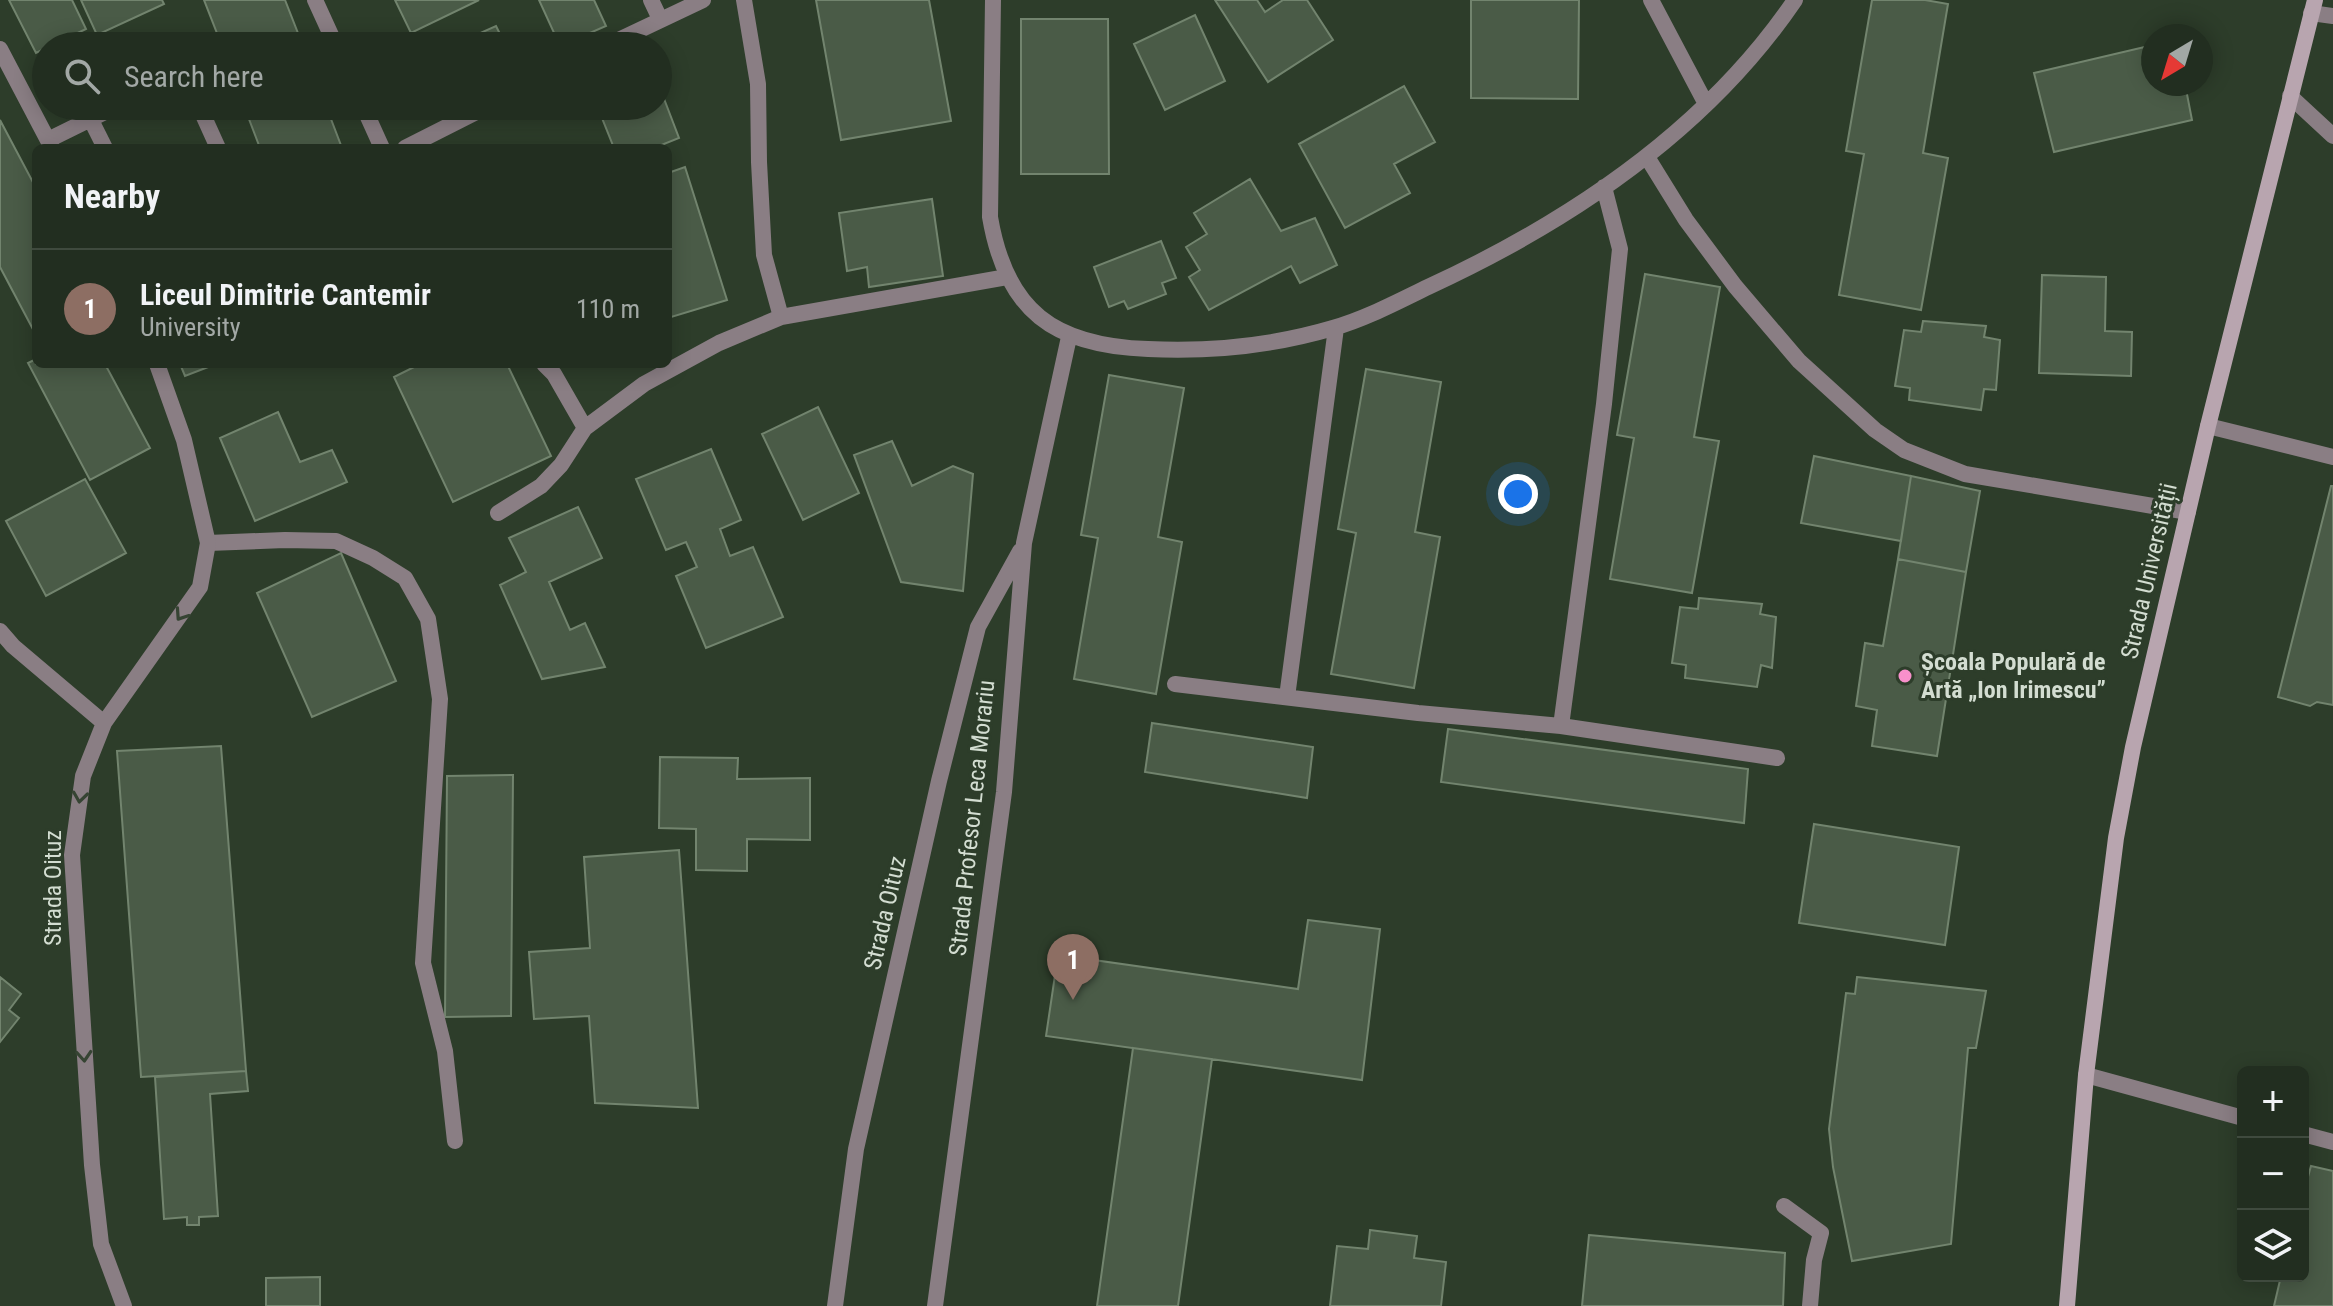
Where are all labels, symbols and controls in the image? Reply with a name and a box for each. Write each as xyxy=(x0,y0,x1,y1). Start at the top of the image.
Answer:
north arrow xyxy=(2141,24,2213,96)
search box xyxy=(32,32,672,120)
icon: search xyxy=(60,54,104,98)
text: Search here xyxy=(124,59,264,94)
text: Nearby xyxy=(64,176,160,216)
text: Liceul Dimitrie Cantemir xyxy=(140,277,431,312)
text: 1 xyxy=(83,294,97,324)
text: 110 m xyxy=(576,294,640,324)
text: University xyxy=(140,312,241,342)
your location xyxy=(1498,474,1538,514)
street label: Strada Universității xyxy=(2115,481,2183,661)
one-way arrow xyxy=(176,606,191,620)
place label: Școala Populară de Artă „Ion Irimescu” xyxy=(1921,648,2106,704)
marker: Școala Populară de Artă „Ion Irimescu” xyxy=(1896,667,1914,685)
street label: Strada Profesor Leca Morariu xyxy=(944,679,1000,957)
one-way arrow xyxy=(72,790,89,804)
street label: Strada Oituz xyxy=(39,830,67,946)
street label: Strada Oituz xyxy=(858,853,912,973)
pin: 1 xyxy=(1047,934,1099,1000)
one-way arrow xyxy=(75,1050,92,1063)
map controls xyxy=(2237,1066,2309,1282)
button: + xyxy=(2237,1066,2309,1138)
button: − xyxy=(2237,1138,2309,1210)
button: layers xyxy=(2237,1210,2309,1282)

